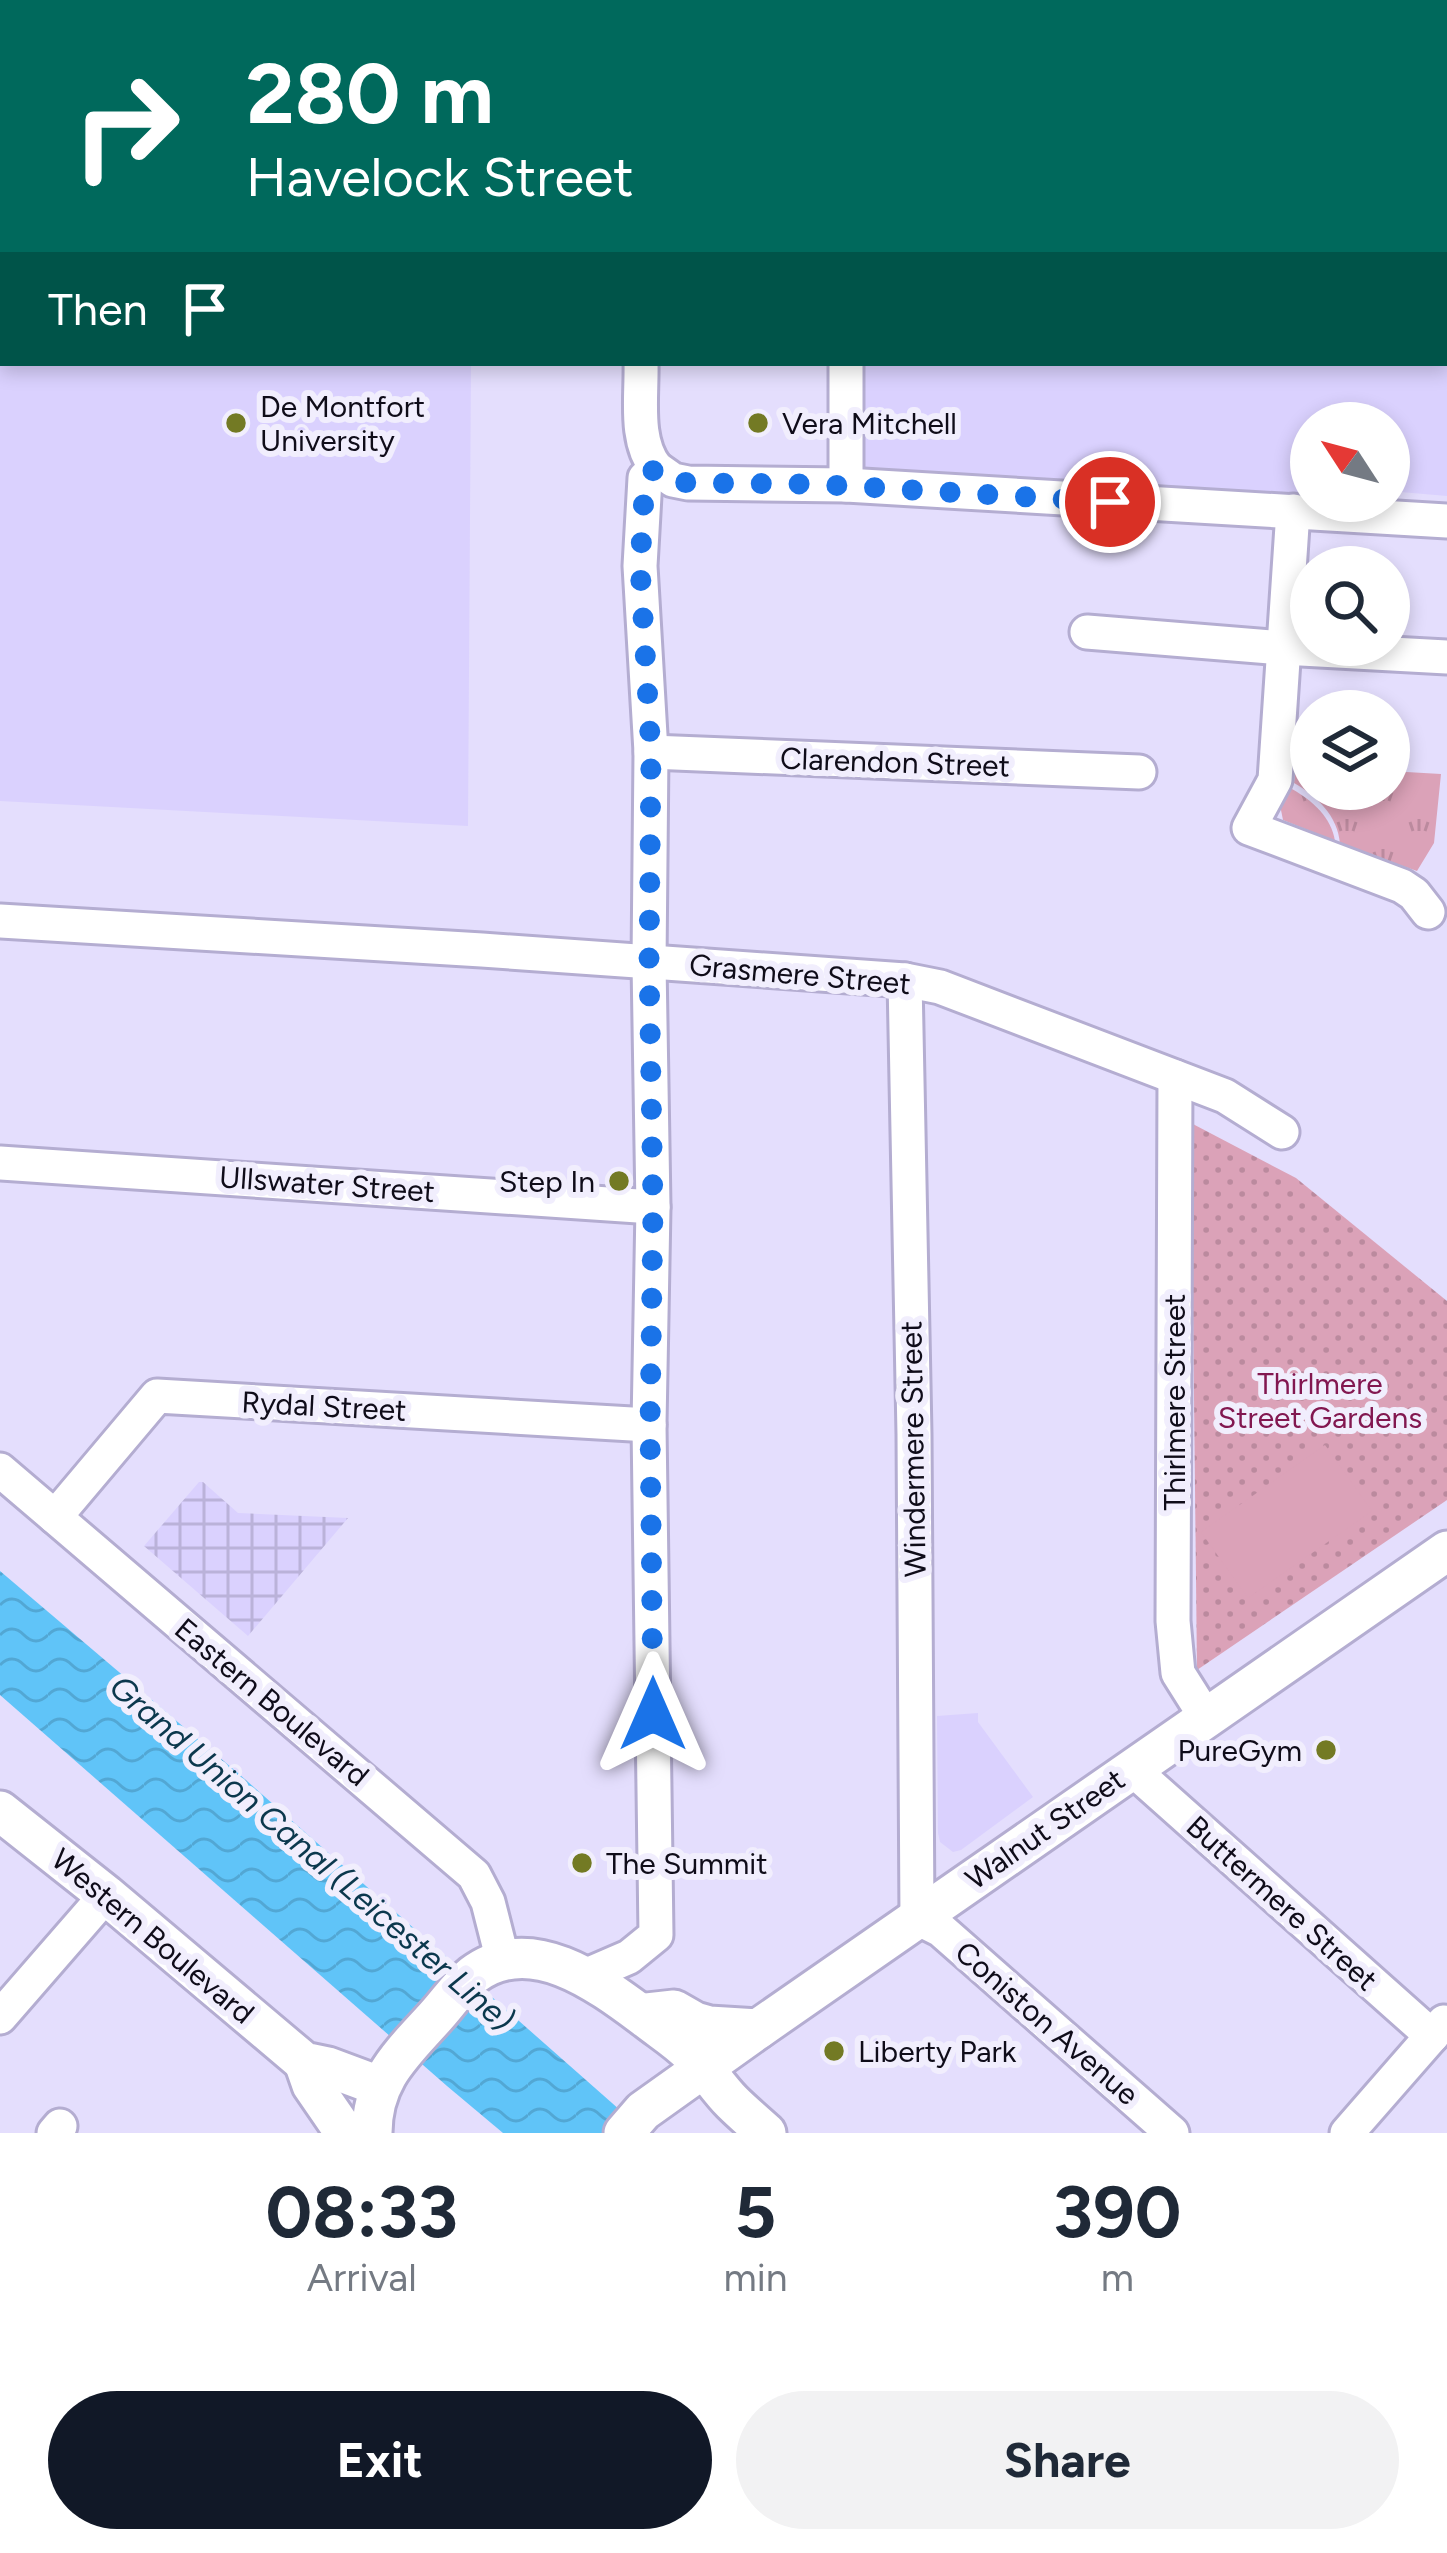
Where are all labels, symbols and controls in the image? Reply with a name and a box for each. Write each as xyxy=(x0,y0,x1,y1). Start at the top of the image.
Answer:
text: 280 m xyxy=(246,43,494,144)
icon: right xyxy=(48,48,204,204)
text: Havelock Street xyxy=(246,145,634,210)
icon: arrive xyxy=(172,276,238,342)
text: Then xyxy=(48,282,148,336)
place label: De Montfort University xyxy=(260,388,425,459)
north arrow xyxy=(1290,402,1410,522)
map controls xyxy=(1290,402,1410,810)
place label: Vera Mitchell xyxy=(782,405,957,442)
marker: De Montfort University xyxy=(223,410,249,436)
marker: Vera Mitchell xyxy=(745,410,771,436)
pin xyxy=(1059,451,1161,553)
icon: arrive xyxy=(1077,469,1143,535)
button: search xyxy=(1290,546,1410,666)
button: layers xyxy=(1290,690,1410,810)
street label: Clarendon Street xyxy=(779,739,1011,785)
street label: Grasmere Street xyxy=(688,946,912,1002)
street label: Ullswater Street xyxy=(218,1158,436,1210)
place label: Step In xyxy=(499,1163,595,1200)
marker: Step In xyxy=(606,1168,632,1194)
street label: Thirlmere Street xyxy=(1156,1294,1193,1510)
street label: Windermere Street xyxy=(892,1320,934,1578)
park label: Thirlmere Street Gardens xyxy=(1218,1365,1422,1436)
street label: Rydal Street xyxy=(241,1383,407,1429)
street label: Eastern Boulevard xyxy=(167,1610,377,1794)
position arrow xyxy=(590,1651,716,1777)
water label: Grand Union Canal (Leicester Line) xyxy=(102,1667,522,2039)
place label: PureGym xyxy=(1177,1732,1302,1769)
marker: PureGym xyxy=(1313,1737,1339,1763)
street label: Walnut Street xyxy=(958,1761,1132,1897)
street label: Buttermere Street xyxy=(1179,1808,1385,1998)
street label: Western Boulevard xyxy=(44,1840,262,2032)
place label: The Summit xyxy=(606,1845,768,1882)
marker: The Summit xyxy=(569,1850,595,1876)
street label: Coniston Avenue xyxy=(948,1933,1146,2113)
place label: Liberty Park xyxy=(858,2033,1017,2070)
marker: Liberty Park xyxy=(821,2038,847,2064)
text: 08:33 xyxy=(266,2169,458,2255)
text: 5 xyxy=(735,2169,776,2255)
text: 390 xyxy=(1053,2169,1181,2255)
text: Arrival xyxy=(307,2254,417,2301)
text: min xyxy=(724,2254,788,2301)
text: m xyxy=(1101,2254,1134,2301)
button: Exit xyxy=(48,2391,712,2529)
button: Share xyxy=(736,2391,1399,2529)

